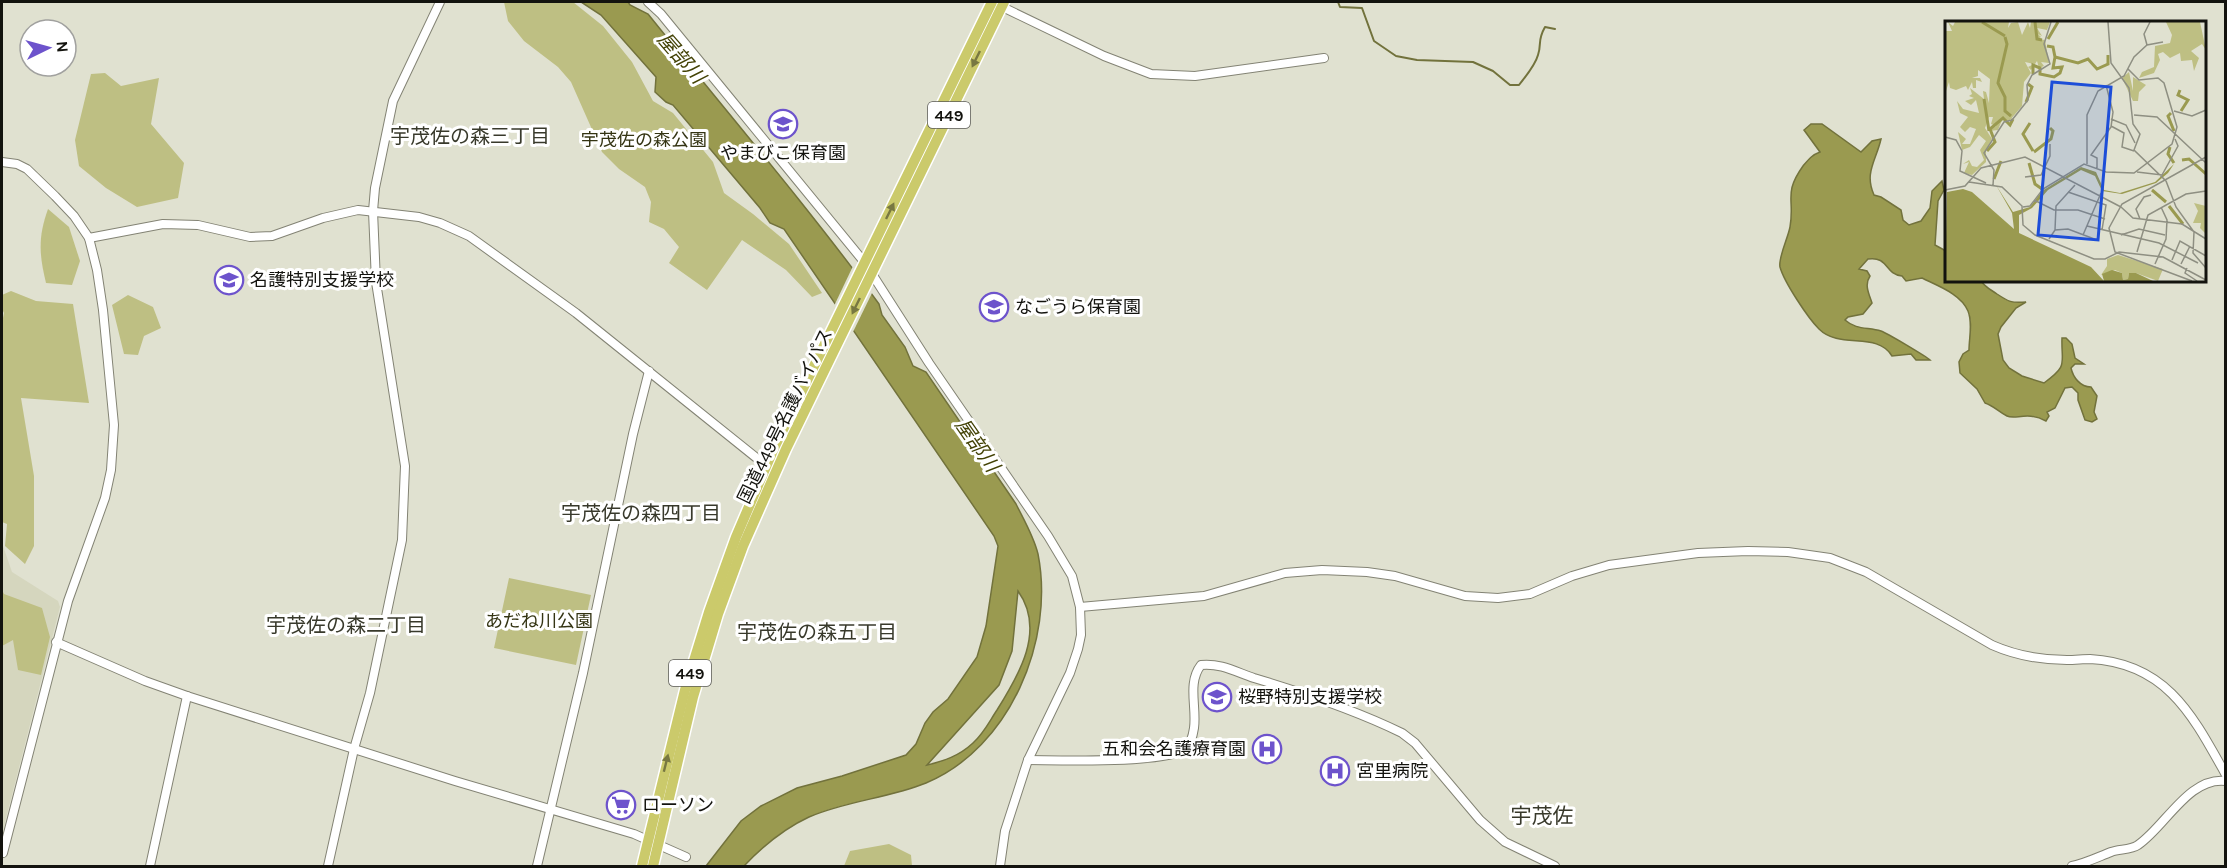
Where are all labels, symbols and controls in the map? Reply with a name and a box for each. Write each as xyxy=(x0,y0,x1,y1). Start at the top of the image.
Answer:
north arrow xyxy=(18,18,78,78)
inset map xyxy=(1945,21,2206,282)
water label: 屋部川 xyxy=(653,28,711,90)
text: N xyxy=(52,40,72,53)
one-way arrow xyxy=(971,51,981,68)
road number: 449 xyxy=(928,102,970,128)
school or university icon: やまびこ保育園 xyxy=(767,108,799,140)
district label: 宇茂佐の森三丁目 xyxy=(390,125,550,148)
park label: 宇茂佐の森公園 xyxy=(581,129,707,151)
place label: やまびこ保育園 xyxy=(720,142,846,164)
one-way arrow xyxy=(886,202,895,219)
school or university icon: 名護特別支援学校 xyxy=(213,264,245,296)
place label: 名護特別支援学校 xyxy=(250,269,394,291)
school or university icon: なごうら保育園 xyxy=(978,291,1010,323)
place label: なごうら保育園 xyxy=(1015,296,1141,318)
one-way arrow xyxy=(851,298,861,315)
street label: 国道449号名護バイパス xyxy=(733,325,837,507)
water label: 屋部川 xyxy=(950,414,1005,478)
district label: 宇茂佐の森四丁目 xyxy=(561,502,721,525)
park label: あだね川公園 xyxy=(485,610,593,632)
district label: 宇茂佐の森二丁目 xyxy=(266,614,426,637)
district label: 宇茂佐の森五丁目 xyxy=(737,621,897,644)
road number: 449 xyxy=(669,660,711,686)
school or university icon: 桜野特別支援学校 xyxy=(1201,681,1233,713)
place label: 桜野特別支援学校 xyxy=(1238,686,1382,708)
hospital icon: 五和会名護療育園 xyxy=(1251,733,1283,765)
place label: 五和会名護療育園 xyxy=(1102,738,1246,760)
one-way arrow xyxy=(662,754,672,772)
hospital icon: 宮里病院 xyxy=(1319,755,1351,787)
place label: 宮里病院 xyxy=(1356,760,1428,782)
supermarket icon: ローソン xyxy=(605,789,637,821)
place label: ローソン xyxy=(642,794,714,816)
district label: 宇茂佐 xyxy=(1511,804,1574,828)

